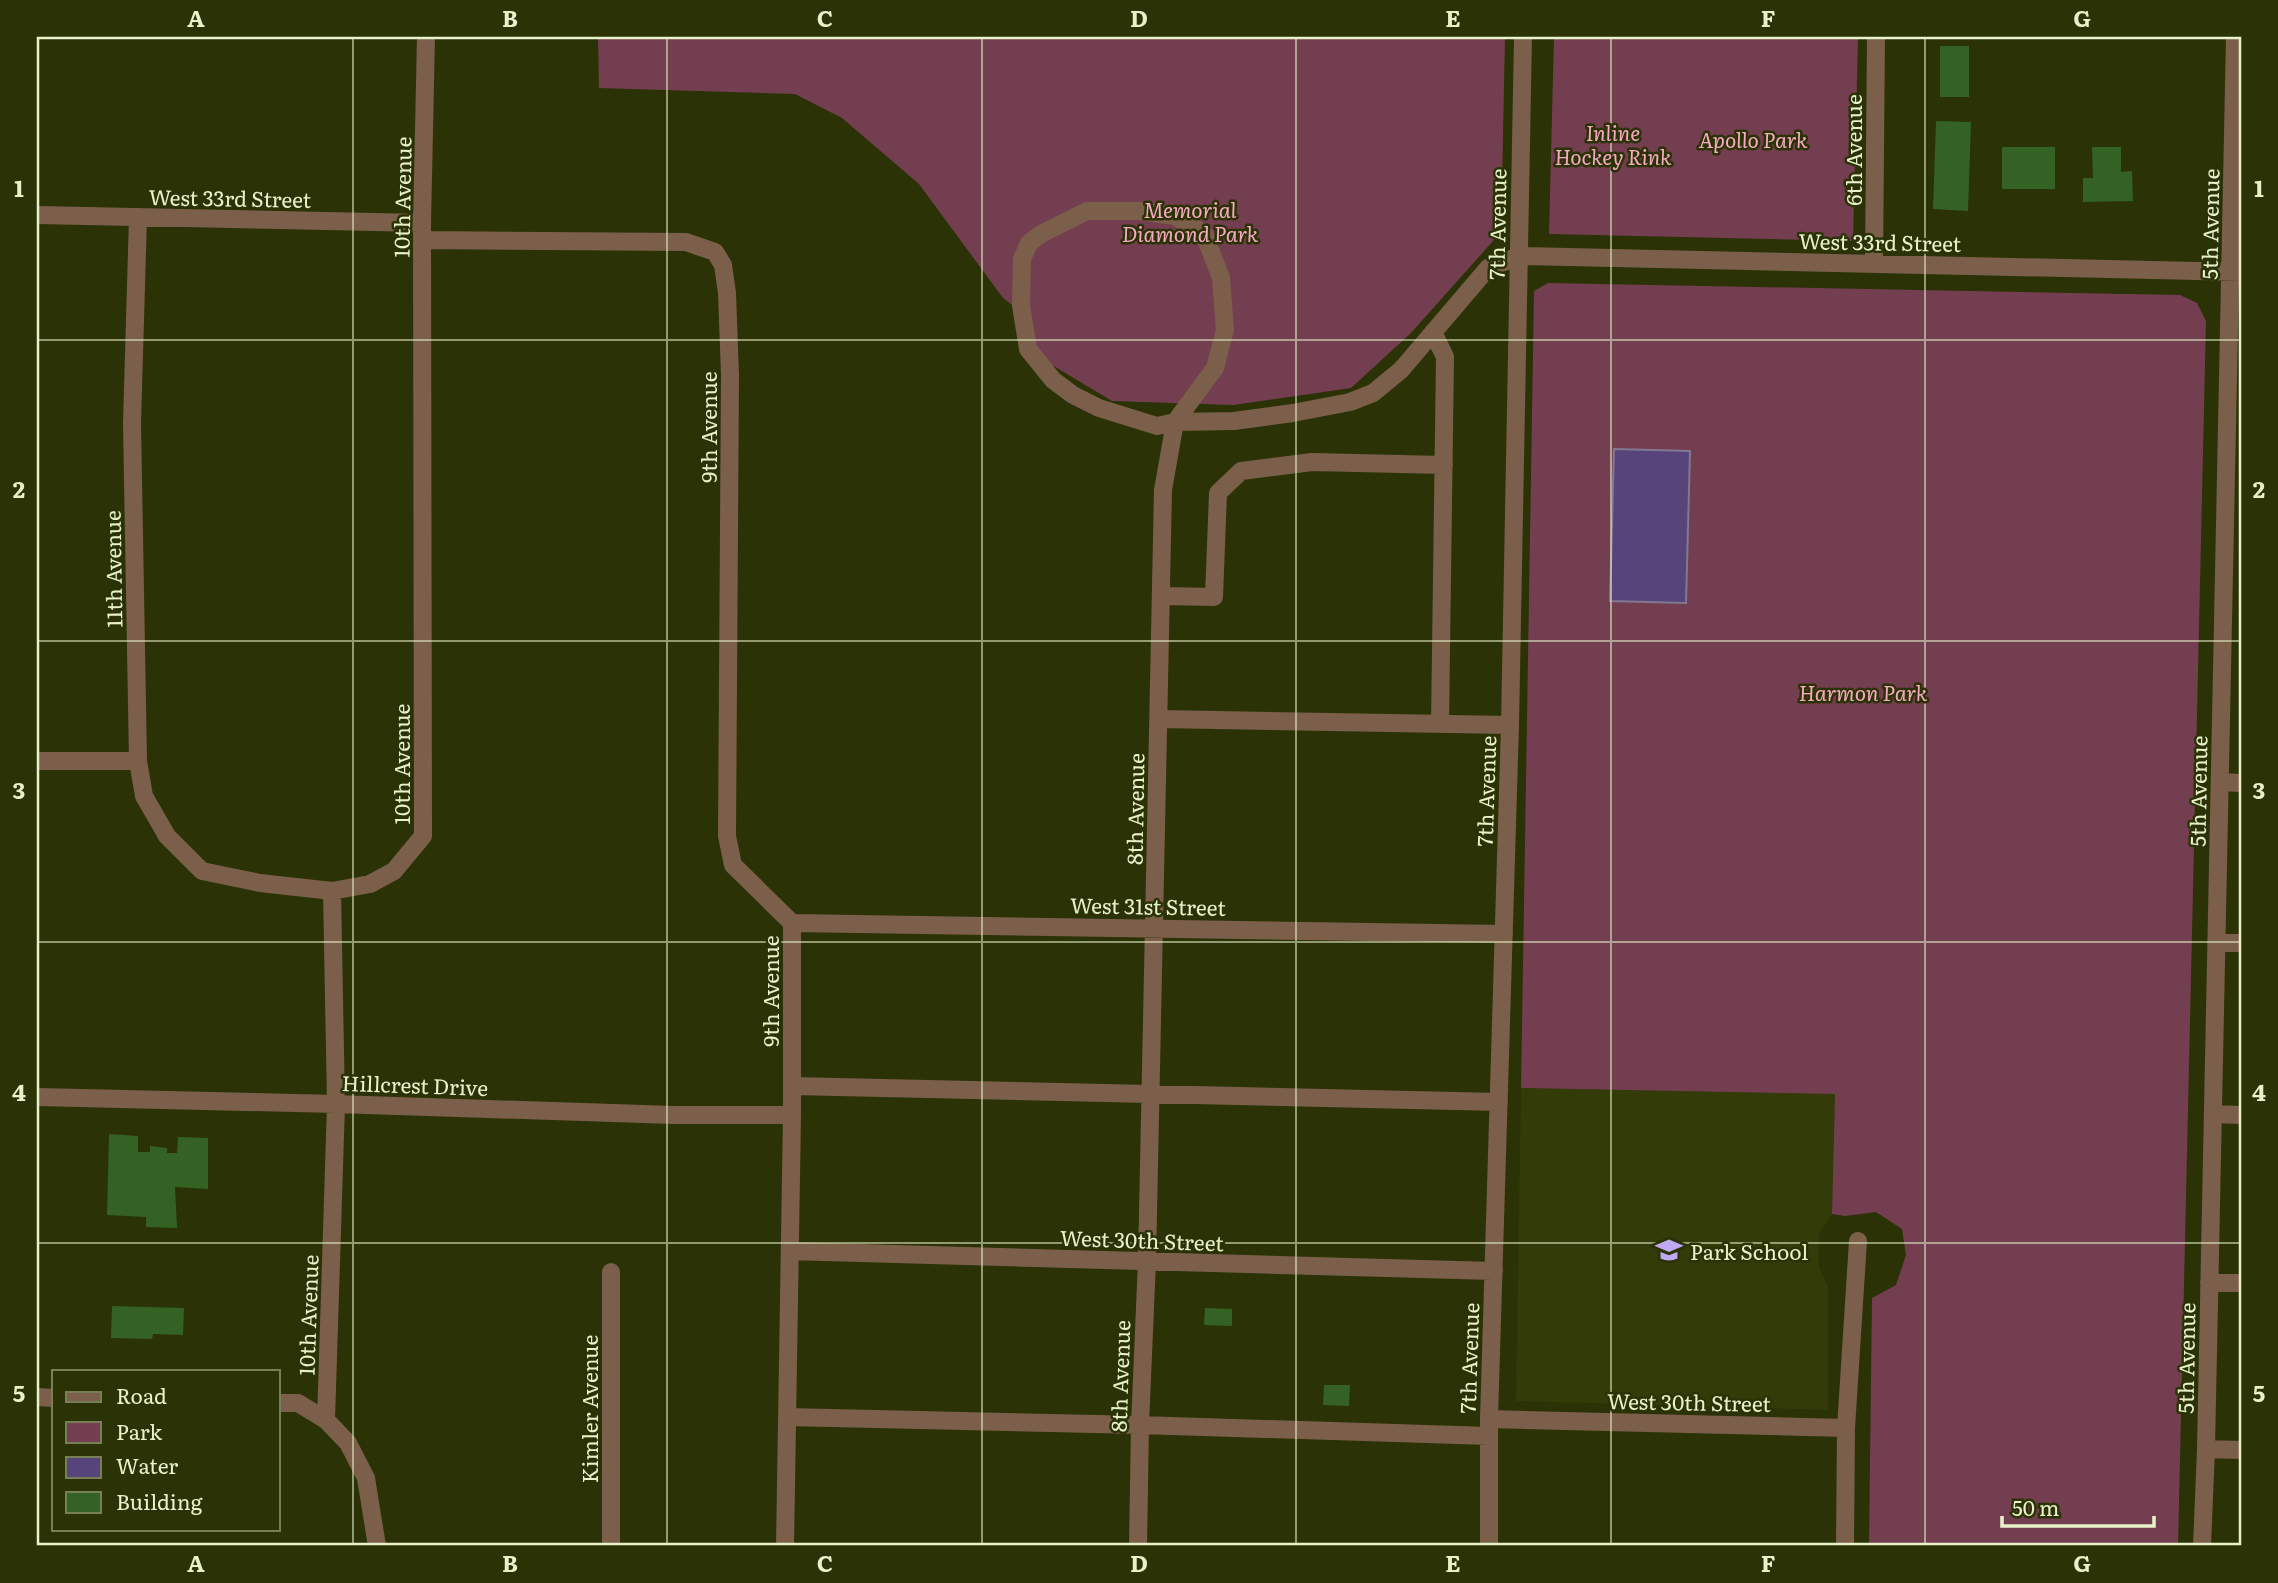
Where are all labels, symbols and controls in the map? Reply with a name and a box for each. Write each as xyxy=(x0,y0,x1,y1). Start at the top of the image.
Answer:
text: A xyxy=(187,0,205,34)
text: B xyxy=(502,0,518,34)
text: C xyxy=(817,0,833,34)
text: D xyxy=(1130,0,1148,34)
text: E xyxy=(1445,0,1461,34)
text: F xyxy=(1761,0,1776,34)
text: G xyxy=(2073,0,2091,34)
street label: 6th Avenue xyxy=(1837,94,1868,206)
park label: Inline Hockey Rink xyxy=(1554,116,1672,171)
park label: Apollo Park xyxy=(1699,123,1808,154)
street label: 10th Avenue xyxy=(384,136,418,258)
street label: 7th Avenue xyxy=(1480,168,1512,280)
street label: 5th Avenue xyxy=(2193,168,2225,280)
text: 1 xyxy=(14,170,24,204)
text: 1 xyxy=(2254,170,2264,204)
street label: West 33rd Street xyxy=(148,180,312,214)
park label: Memorial Diamond Park xyxy=(1122,193,1259,248)
street label: West 33rd Street xyxy=(1798,224,1962,258)
street label: 9th Avenue xyxy=(692,371,723,483)
text: 2 xyxy=(13,471,25,505)
text: 2 xyxy=(2253,471,2265,505)
street label: 11th Avenue xyxy=(95,510,129,628)
park label: Harmon Park xyxy=(1799,676,1928,707)
street label: 10th Avenue xyxy=(385,703,416,825)
street label: 7th Avenue xyxy=(1468,735,1502,847)
street label: 5th Avenue xyxy=(2181,735,2213,847)
street label: 8th Avenue xyxy=(1118,753,1150,865)
text: 3 xyxy=(13,772,25,806)
text: 3 xyxy=(2253,772,2265,806)
street label: West 31st Street xyxy=(1070,888,1227,922)
street label: 9th Avenue xyxy=(754,935,785,1047)
street label: Hillcrest Drive xyxy=(341,1066,489,1102)
text: 4 xyxy=(12,1074,26,1108)
text: 4 xyxy=(2252,1074,2266,1108)
street label: West 30th Street xyxy=(1060,1221,1225,1257)
school or university icon: Park School xyxy=(1654,1235,1684,1265)
place label: Park School xyxy=(1690,1235,1808,1266)
street label: 10th Avenue xyxy=(289,1254,325,1376)
street label: 7th Avenue xyxy=(1451,1302,1485,1414)
street label: 5th Avenue xyxy=(2169,1302,2201,1414)
street label: 8th Avenue xyxy=(1102,1319,1136,1432)
street label: Kimler Avenue xyxy=(573,1335,604,1483)
legend xyxy=(52,1370,280,1530)
text: 5 xyxy=(13,1375,25,1409)
text: 5 xyxy=(2253,1375,2265,1409)
text: Road xyxy=(116,1379,167,1410)
street label: West 30th Street xyxy=(1607,1384,1772,1418)
text: Park xyxy=(116,1415,162,1446)
text: Water xyxy=(116,1449,178,1480)
text: Building xyxy=(116,1485,203,1516)
scale bar xyxy=(2002,1485,2154,1529)
text: 50 m xyxy=(2012,1491,2059,1522)
text: A xyxy=(187,1545,205,1579)
text: B xyxy=(502,1545,518,1579)
text: C xyxy=(817,1545,833,1579)
text: D xyxy=(1130,1545,1148,1579)
text: E xyxy=(1445,1545,1461,1579)
text: F xyxy=(1761,1545,1776,1579)
text: G xyxy=(2073,1545,2091,1579)

